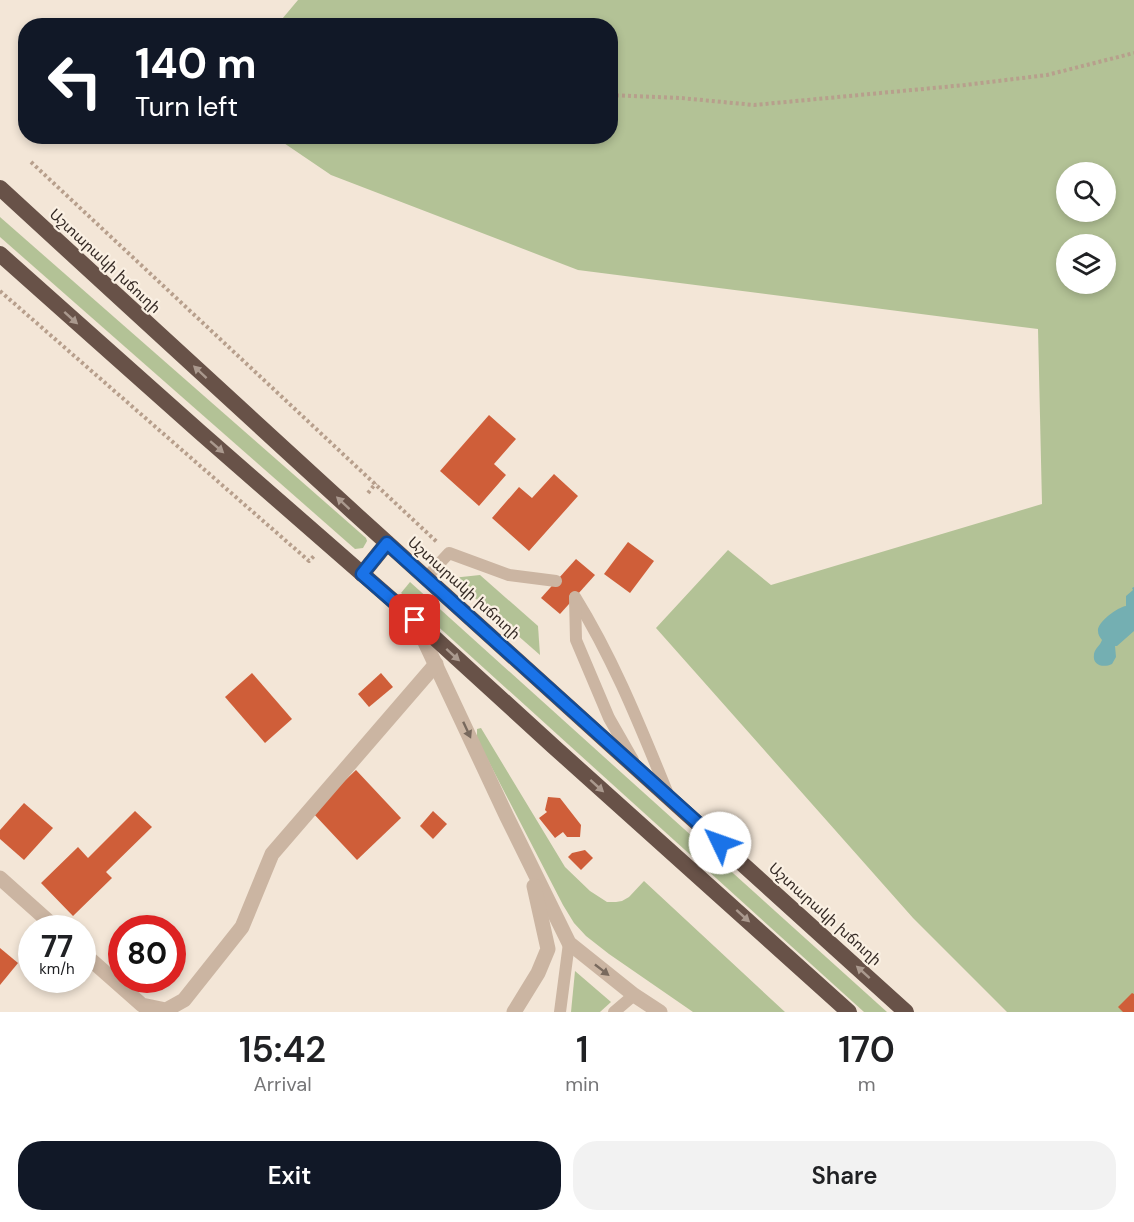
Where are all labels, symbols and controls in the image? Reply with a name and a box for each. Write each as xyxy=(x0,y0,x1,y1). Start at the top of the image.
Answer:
text: 140 m xyxy=(135,36,257,91)
icon: left xyxy=(36,42,114,120)
text: Turn left xyxy=(135,89,238,124)
map controls xyxy=(1056,162,1116,294)
button: search xyxy=(1056,162,1116,222)
street label: Աշտարակի խճուղի xyxy=(45,204,165,318)
button: layers xyxy=(1056,234,1116,294)
one-way arrow xyxy=(64,311,79,325)
one-way arrow xyxy=(192,365,207,379)
one-way arrow xyxy=(210,441,225,454)
one-way arrow xyxy=(337,497,351,511)
street label: Աշտարակի խճուղի xyxy=(403,532,525,644)
pin xyxy=(389,594,440,645)
icon: arrive xyxy=(398,603,431,636)
one-way arrow xyxy=(445,648,460,661)
one-way arrow xyxy=(462,722,471,739)
one-way arrow xyxy=(590,779,605,793)
position arrow xyxy=(688,811,752,875)
street label: Աշտարակի խճուղի xyxy=(764,858,886,970)
one-way arrow xyxy=(735,909,750,923)
speed limit sign: 80 xyxy=(108,915,186,993)
text: 77 xyxy=(41,927,73,966)
text: km/h xyxy=(39,959,75,979)
one-way arrow xyxy=(594,963,610,976)
one-way arrow xyxy=(856,965,871,979)
text: 15:42 xyxy=(239,1026,326,1073)
text: 1 xyxy=(576,1026,588,1073)
text: 170 xyxy=(838,1026,895,1073)
text: Arrival xyxy=(253,1071,312,1097)
text: min xyxy=(565,1071,599,1097)
text: m xyxy=(858,1071,876,1097)
button: Exit xyxy=(18,1141,561,1210)
button: Share xyxy=(573,1141,1116,1210)

